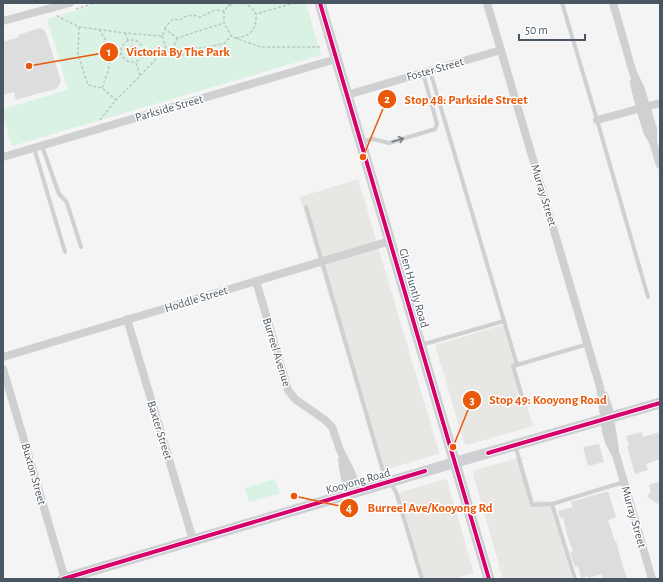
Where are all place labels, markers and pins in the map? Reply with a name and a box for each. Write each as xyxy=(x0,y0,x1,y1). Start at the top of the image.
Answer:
callout: Victoria By The Park xyxy=(99,39,238,64)
callout: Stop 48: Parkside Street xyxy=(377,87,536,112)
callout: Stop 49: Kooyong Road xyxy=(462,387,615,412)
callout: Burreel Ave/Kooyong Rd xyxy=(339,495,501,520)

